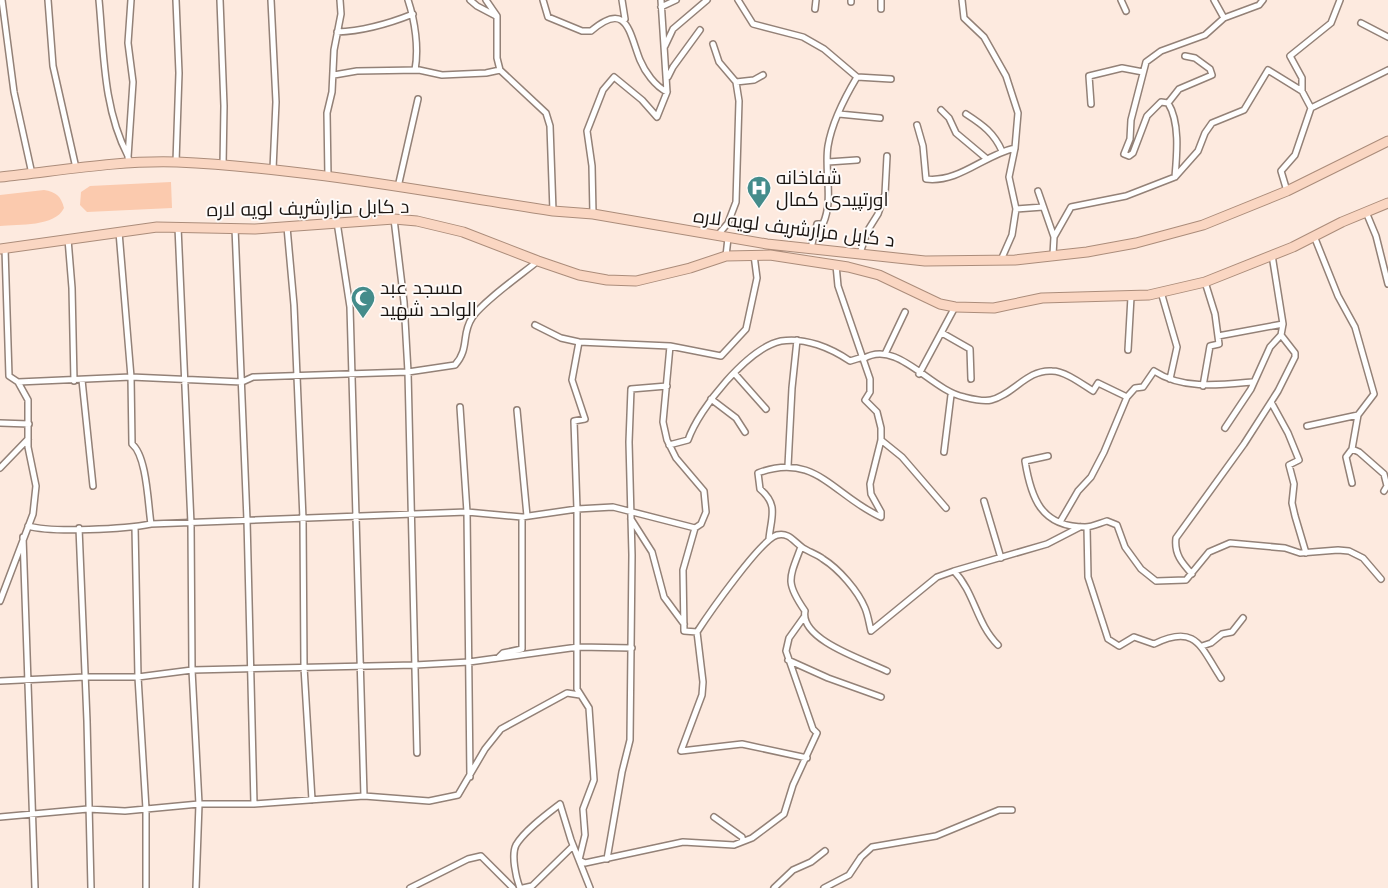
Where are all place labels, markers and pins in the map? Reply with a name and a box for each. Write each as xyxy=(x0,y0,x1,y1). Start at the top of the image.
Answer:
place label: شفاخانه اورتپیدی کمال xyxy=(776,164,889,213)
hospital icon: شفاخانه اورتپیدی کمال xyxy=(746,175,772,209)
place label: مسجد عبد الواحد شهید xyxy=(380,274,477,323)
mosque icon: مسجد عبد الواحد شهید xyxy=(350,285,376,319)

